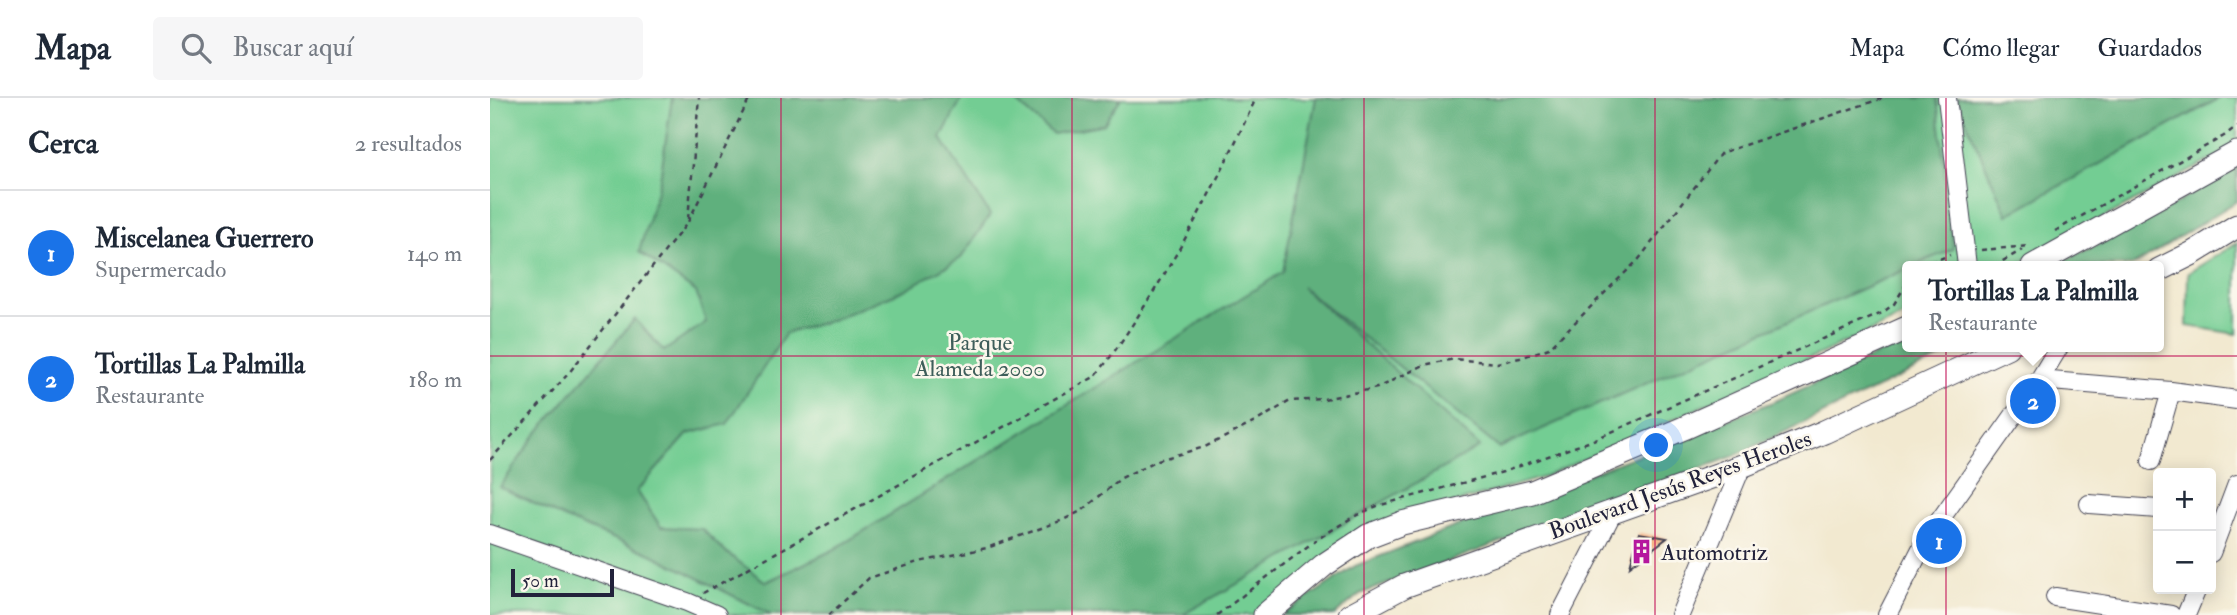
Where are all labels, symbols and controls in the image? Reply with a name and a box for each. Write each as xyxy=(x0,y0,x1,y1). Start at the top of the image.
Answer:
search box xyxy=(153,17,643,80)
text: Mapa xyxy=(35,28,111,69)
icon: search xyxy=(177,29,215,67)
text: Buscar aquí xyxy=(233,32,353,64)
text: Mapa xyxy=(1849,33,1904,64)
text: Cómo llegar xyxy=(1942,33,2059,64)
text: Guardados xyxy=(2097,33,2202,64)
text: Cerca xyxy=(28,125,98,162)
text: 2 resultados xyxy=(355,129,462,158)
text: Miscelanea Guerrero xyxy=(95,223,314,255)
text: 1 xyxy=(47,239,55,268)
text: 140 m xyxy=(407,239,462,268)
text: Supermercado xyxy=(95,255,226,284)
popup xyxy=(1902,261,2164,352)
text: Tortillas La Palmilla xyxy=(1928,276,2138,308)
text: Restaurante xyxy=(1928,308,2037,337)
park label: Parque Alameda 2000 xyxy=(914,328,1045,383)
text: Tortillas La Palmilla xyxy=(95,349,305,381)
text: 2 xyxy=(45,365,57,394)
text: 180 m xyxy=(409,365,462,394)
pin: 2 xyxy=(2010,375,2056,427)
text: Restaurante xyxy=(95,381,204,410)
street label: Boulevard Jesús Reyes Heroles xyxy=(1545,424,1815,546)
your location xyxy=(1639,428,1673,462)
map controls xyxy=(2153,468,2216,594)
button: + xyxy=(2153,468,2216,531)
pin: 1 xyxy=(1916,515,1962,567)
button: − xyxy=(2153,531,2216,594)
building icon: Automotriz xyxy=(1627,538,1655,566)
place label: Automotriz xyxy=(1660,538,1768,567)
scale bar xyxy=(511,566,614,598)
text: 50 m xyxy=(522,569,559,593)

